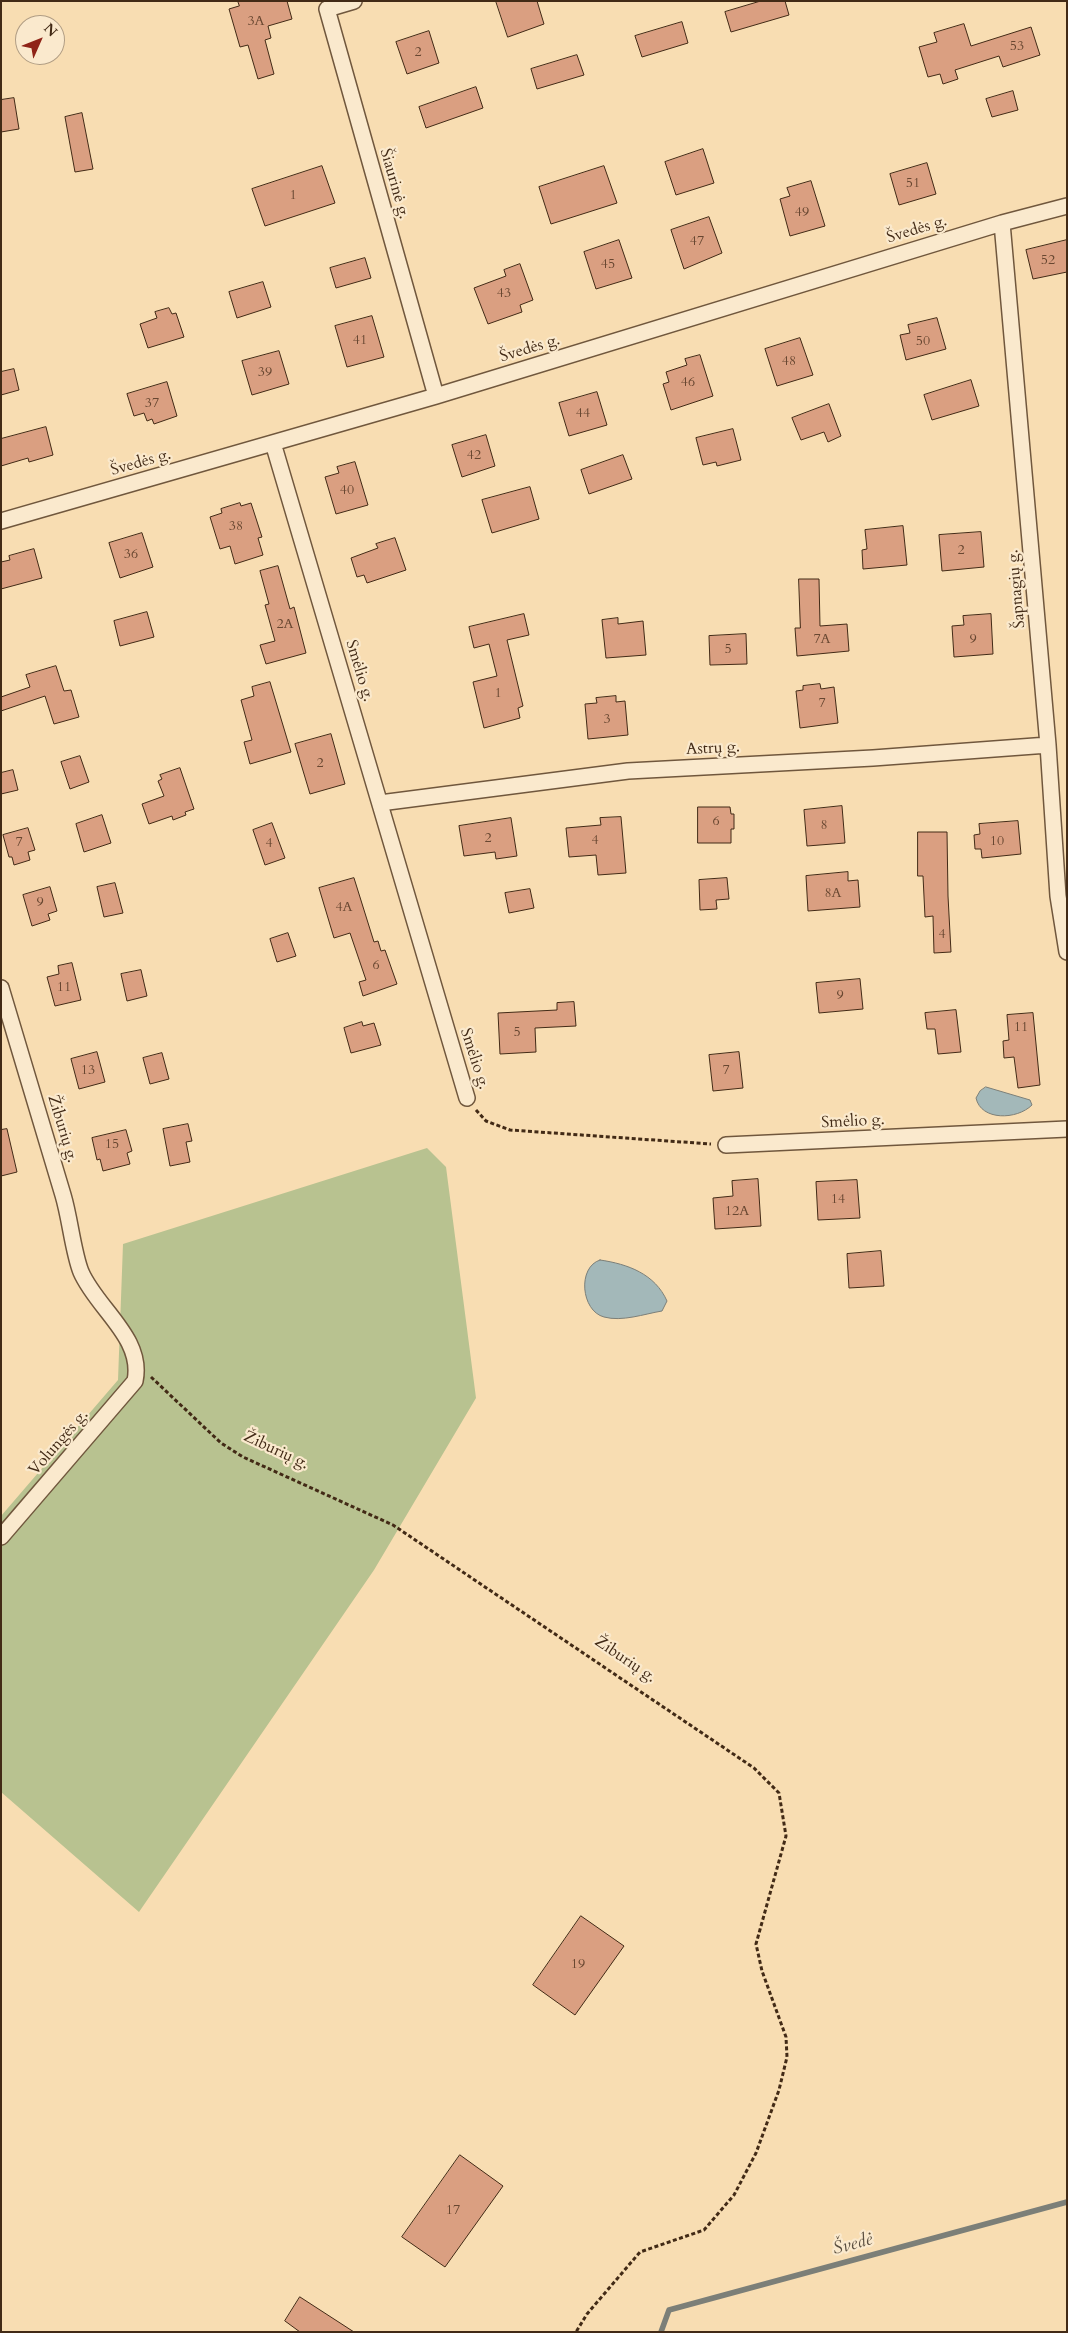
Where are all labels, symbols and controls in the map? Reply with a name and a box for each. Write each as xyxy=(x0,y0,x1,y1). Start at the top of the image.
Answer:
house number: 3A xyxy=(247,14,265,30)
north arrow xyxy=(15,15,65,65)
text: N xyxy=(39,19,61,41)
house number: 53 xyxy=(1010,39,1024,55)
house number: 2 xyxy=(414,45,422,61)
street label: Šiaurinė g. xyxy=(375,147,413,221)
house number: 51 xyxy=(906,176,920,192)
house number: 1 xyxy=(289,188,297,204)
house number: 49 xyxy=(795,205,809,221)
street label: Švedės g. xyxy=(885,212,949,248)
house number: 47 xyxy=(690,234,704,250)
house number: 52 xyxy=(1041,253,1055,269)
house number: 45 xyxy=(601,257,615,273)
house number: 43 xyxy=(497,286,511,302)
street label: Švedės g. xyxy=(498,331,562,367)
house number: 41 xyxy=(353,333,367,349)
house number: 50 xyxy=(916,334,930,350)
house number: 48 xyxy=(782,354,796,370)
house number: 39 xyxy=(258,365,272,381)
house number: 46 xyxy=(681,375,695,391)
house number: 37 xyxy=(145,396,159,412)
house number: 44 xyxy=(576,406,590,422)
street label: Švedės g. xyxy=(109,445,173,481)
house number: 42 xyxy=(467,448,481,464)
house number: 40 xyxy=(340,483,354,499)
house number: 38 xyxy=(229,519,243,535)
house number: 2 xyxy=(957,543,965,559)
house number: 36 xyxy=(124,547,138,563)
street label: Šapnagių g. xyxy=(1004,549,1030,629)
house number: 2A xyxy=(276,617,294,633)
house number: 7A xyxy=(813,632,831,648)
house number: 9 xyxy=(969,632,977,648)
street label: Smėlio g. xyxy=(341,638,377,704)
house number: 5 xyxy=(724,642,732,658)
house number: 1 xyxy=(494,686,502,702)
house number: 7 xyxy=(818,696,826,712)
house number: 3 xyxy=(603,712,611,728)
street label: Astrų g. xyxy=(686,738,740,760)
house number: 2 xyxy=(316,756,324,772)
house number: 6 xyxy=(712,814,720,830)
house number: 8 xyxy=(820,818,828,834)
house number: 2 xyxy=(484,831,492,847)
house number: 4 xyxy=(591,833,599,849)
house number: 10 xyxy=(990,834,1004,850)
house number: 7 xyxy=(15,835,23,851)
house number: 4 xyxy=(265,836,273,852)
house number: 8A xyxy=(824,886,842,902)
house number: 9 xyxy=(36,895,44,911)
house number: 4A xyxy=(335,900,353,916)
house number: 4 xyxy=(938,927,946,943)
house number: 6 xyxy=(372,958,380,974)
house number: 11 xyxy=(57,980,71,996)
house number: 9 xyxy=(836,988,844,1004)
house number: 11 xyxy=(1014,1020,1028,1036)
house number: 5 xyxy=(513,1025,521,1041)
street label: Smėlio g. xyxy=(455,1026,493,1092)
house number: 13 xyxy=(81,1063,95,1079)
house number: 7 xyxy=(722,1063,730,1079)
street label: Žiburių g. xyxy=(43,1093,81,1165)
street label: Smėlio g. xyxy=(821,1111,885,1133)
house number: 15 xyxy=(105,1137,119,1153)
house number: 14 xyxy=(831,1192,845,1208)
house number: 12A xyxy=(725,1204,749,1220)
street label: Volungės g. xyxy=(25,1406,93,1480)
street label: Žiburių g. xyxy=(240,1428,312,1474)
street label: Žiburių g. xyxy=(591,1633,659,1687)
house number: 19 xyxy=(571,1957,585,1973)
house number: 17 xyxy=(446,2203,460,2219)
water label: Švedė xyxy=(831,2229,875,2261)

